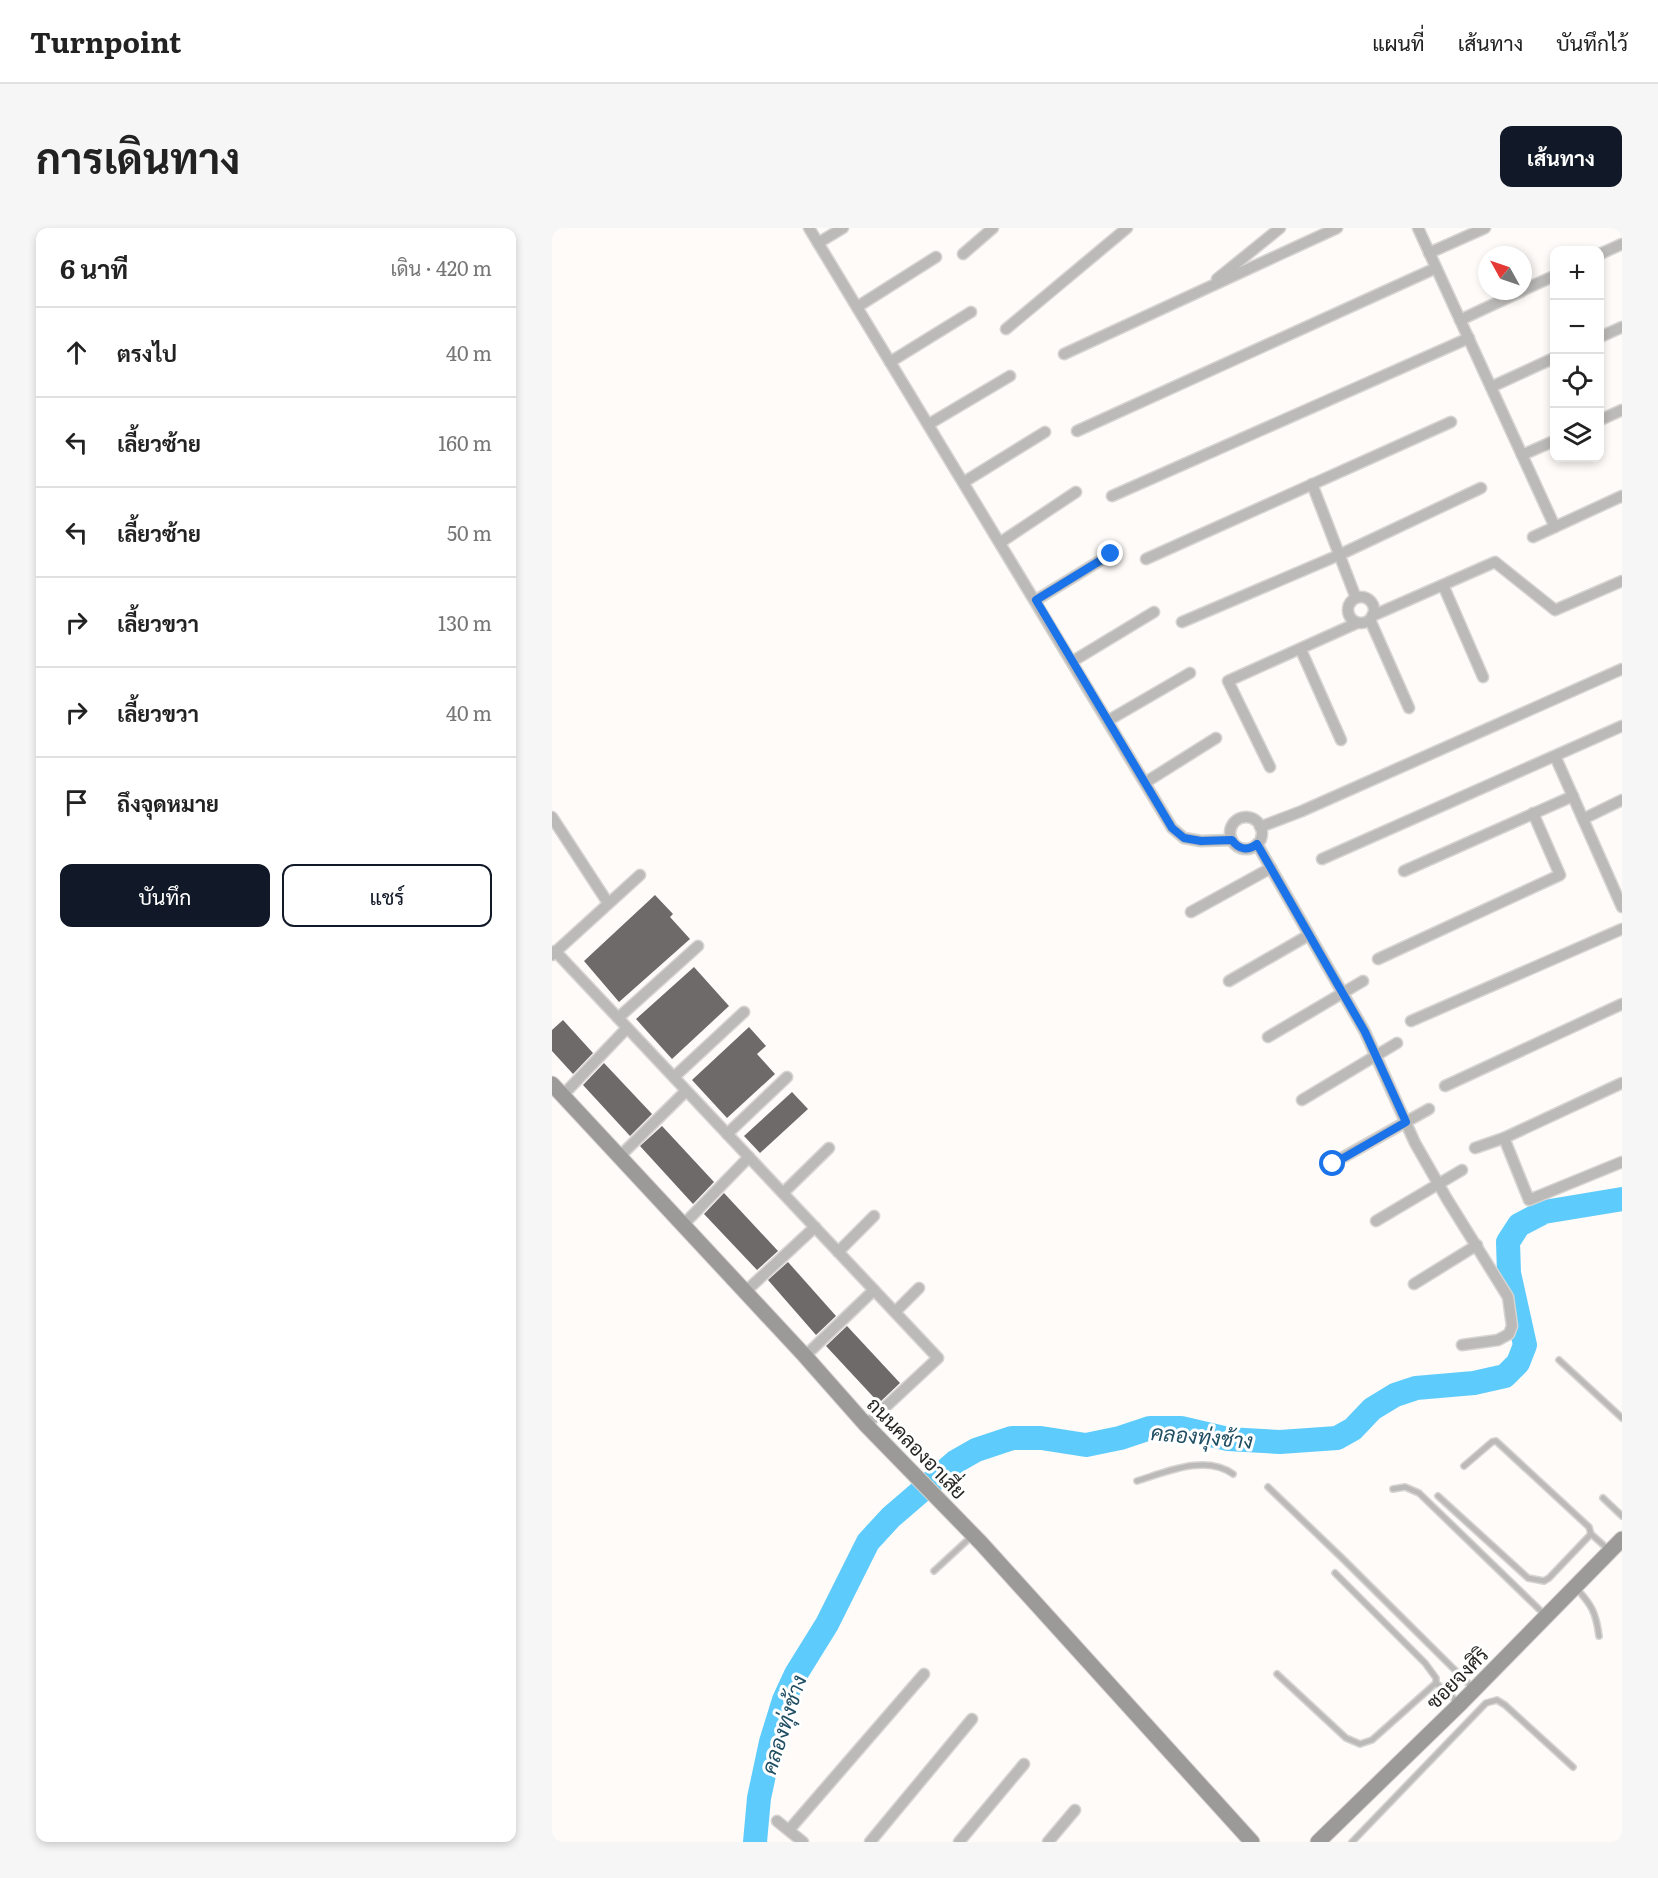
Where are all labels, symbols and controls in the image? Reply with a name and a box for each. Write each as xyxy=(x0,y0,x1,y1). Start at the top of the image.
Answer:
text: Turnpoint xyxy=(30,20,181,62)
text: แผนที่ xyxy=(1372,26,1425,57)
text: เส้นทาง xyxy=(1458,26,1523,57)
text: บันทึกไว้ xyxy=(1556,26,1628,57)
text: การเดินทาง xyxy=(36,125,240,187)
button: เส้นทาง xyxy=(1500,126,1622,187)
north arrow xyxy=(1478,246,1532,300)
map controls xyxy=(1550,246,1604,462)
button: + xyxy=(1550,246,1604,300)
text: 6 นาที xyxy=(60,248,128,287)
text: เดิน · 420 m xyxy=(390,252,492,282)
button: − xyxy=(1550,300,1604,354)
icon: ahead xyxy=(60,336,93,369)
text: ตรงไป xyxy=(117,336,177,369)
text: 40 m xyxy=(446,337,492,367)
button: locate xyxy=(1550,354,1604,408)
button: layers xyxy=(1550,408,1604,462)
icon: left xyxy=(60,426,93,459)
text: เลี้ยวซ้าย xyxy=(117,426,201,459)
text: 160 m xyxy=(438,427,492,457)
icon: left xyxy=(60,516,93,549)
text: เลี้ยวซ้าย xyxy=(117,516,201,549)
text: 50 m xyxy=(447,517,492,547)
route end xyxy=(1097,540,1123,566)
icon: right xyxy=(60,606,93,639)
text: เลี้ยวขวา xyxy=(117,606,199,639)
text: 130 m xyxy=(438,607,492,637)
icon: right xyxy=(60,696,93,729)
text: เลี้ยวขวา xyxy=(117,696,199,729)
text: 40 m xyxy=(446,697,492,727)
icon: arrive xyxy=(60,786,93,819)
text: ถึงจุดหมาย xyxy=(117,786,219,819)
button: บันทึก xyxy=(60,864,270,927)
button: แชร์ xyxy=(282,864,492,927)
route start xyxy=(1319,1150,1345,1176)
street label: ถนนคลองอาเสี่ย xyxy=(861,1389,975,1505)
water label: คลองทุ่งช้าง xyxy=(1150,1415,1254,1456)
street label: ซอยจงศิริ xyxy=(1418,1639,1494,1715)
water label: คลองทุ่งช้าง xyxy=(751,1670,814,1778)

